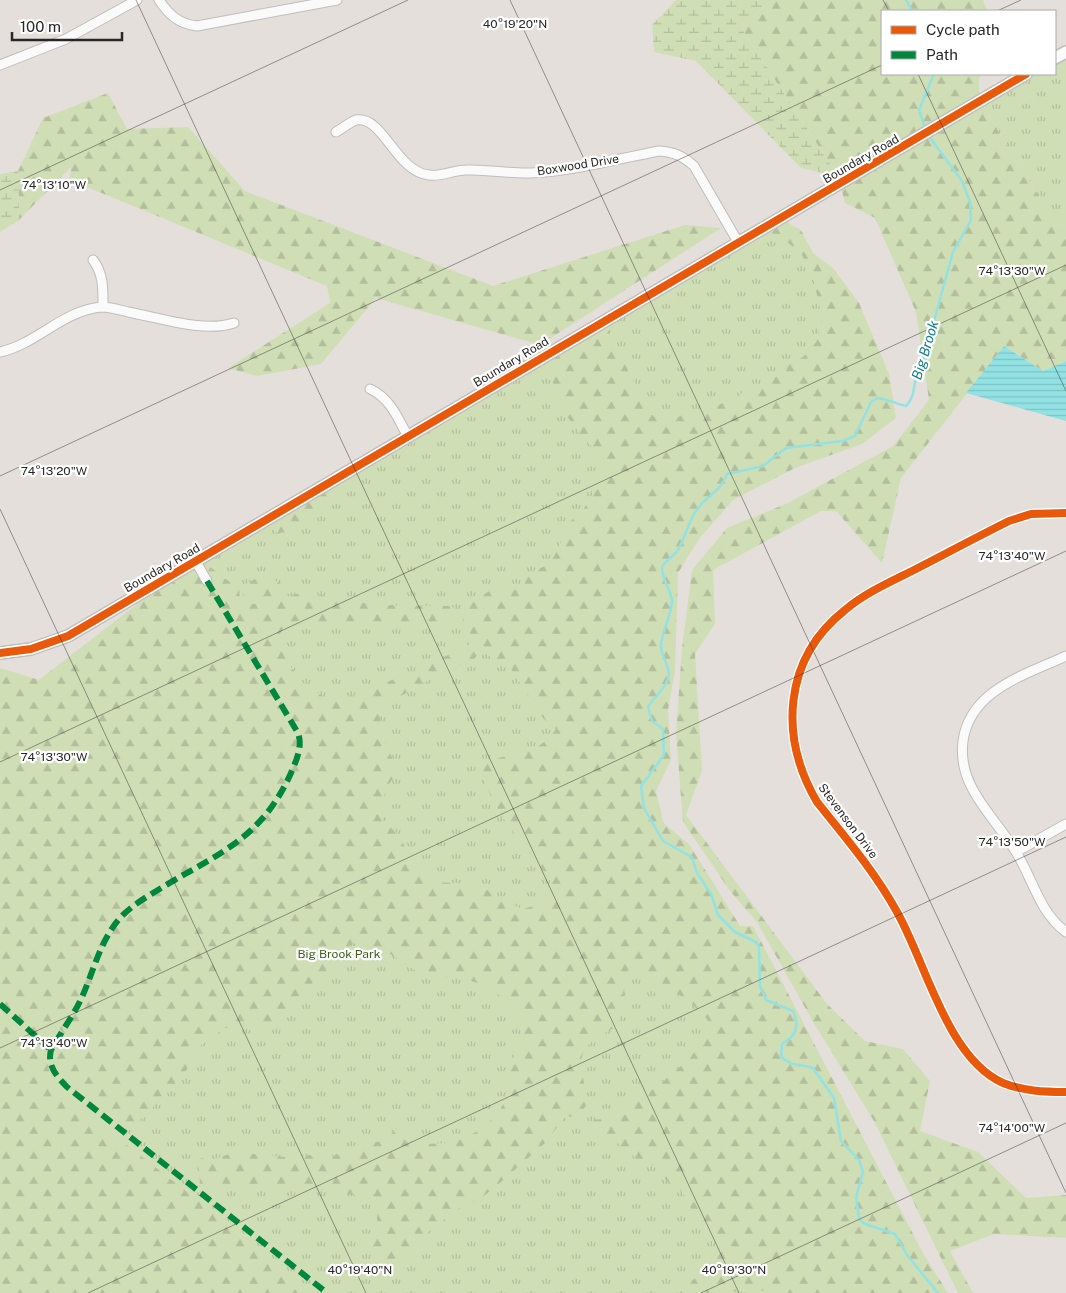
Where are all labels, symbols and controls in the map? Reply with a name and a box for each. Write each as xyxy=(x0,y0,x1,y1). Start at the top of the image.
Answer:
scale bar xyxy=(12,10,122,42)
legend xyxy=(881,10,1056,75)
text: 40°19'20"N xyxy=(483,17,547,31)
text: 100 m xyxy=(20,18,61,35)
text: Cycle path xyxy=(926,21,1000,38)
text: Path xyxy=(926,46,958,63)
street label: Boundary Road xyxy=(821,132,901,186)
street label: Boxwood Drive xyxy=(536,152,620,178)
text: 74°13'10"W xyxy=(22,178,87,192)
text: 74°13'30"W xyxy=(979,264,1046,278)
water label: Big Brook xyxy=(908,318,942,382)
street label: Boundary Road xyxy=(471,334,551,390)
text: 74°13'20"W xyxy=(21,464,88,478)
street label: Boundary Road xyxy=(122,541,202,595)
text: 74°13'40"W xyxy=(979,549,1046,563)
text: 74°13'30"W xyxy=(21,750,88,764)
street label: Stevenson Drive xyxy=(815,781,881,861)
text: 74°13'50"W xyxy=(979,835,1046,849)
park label: Big Brook Park xyxy=(298,947,381,961)
text: 74°13'40"W xyxy=(21,1036,88,1050)
text: 74°14'00"W xyxy=(979,1121,1046,1135)
text: 40°19'40"N xyxy=(328,1263,392,1277)
text: 40°19'30"N xyxy=(702,1263,766,1277)

